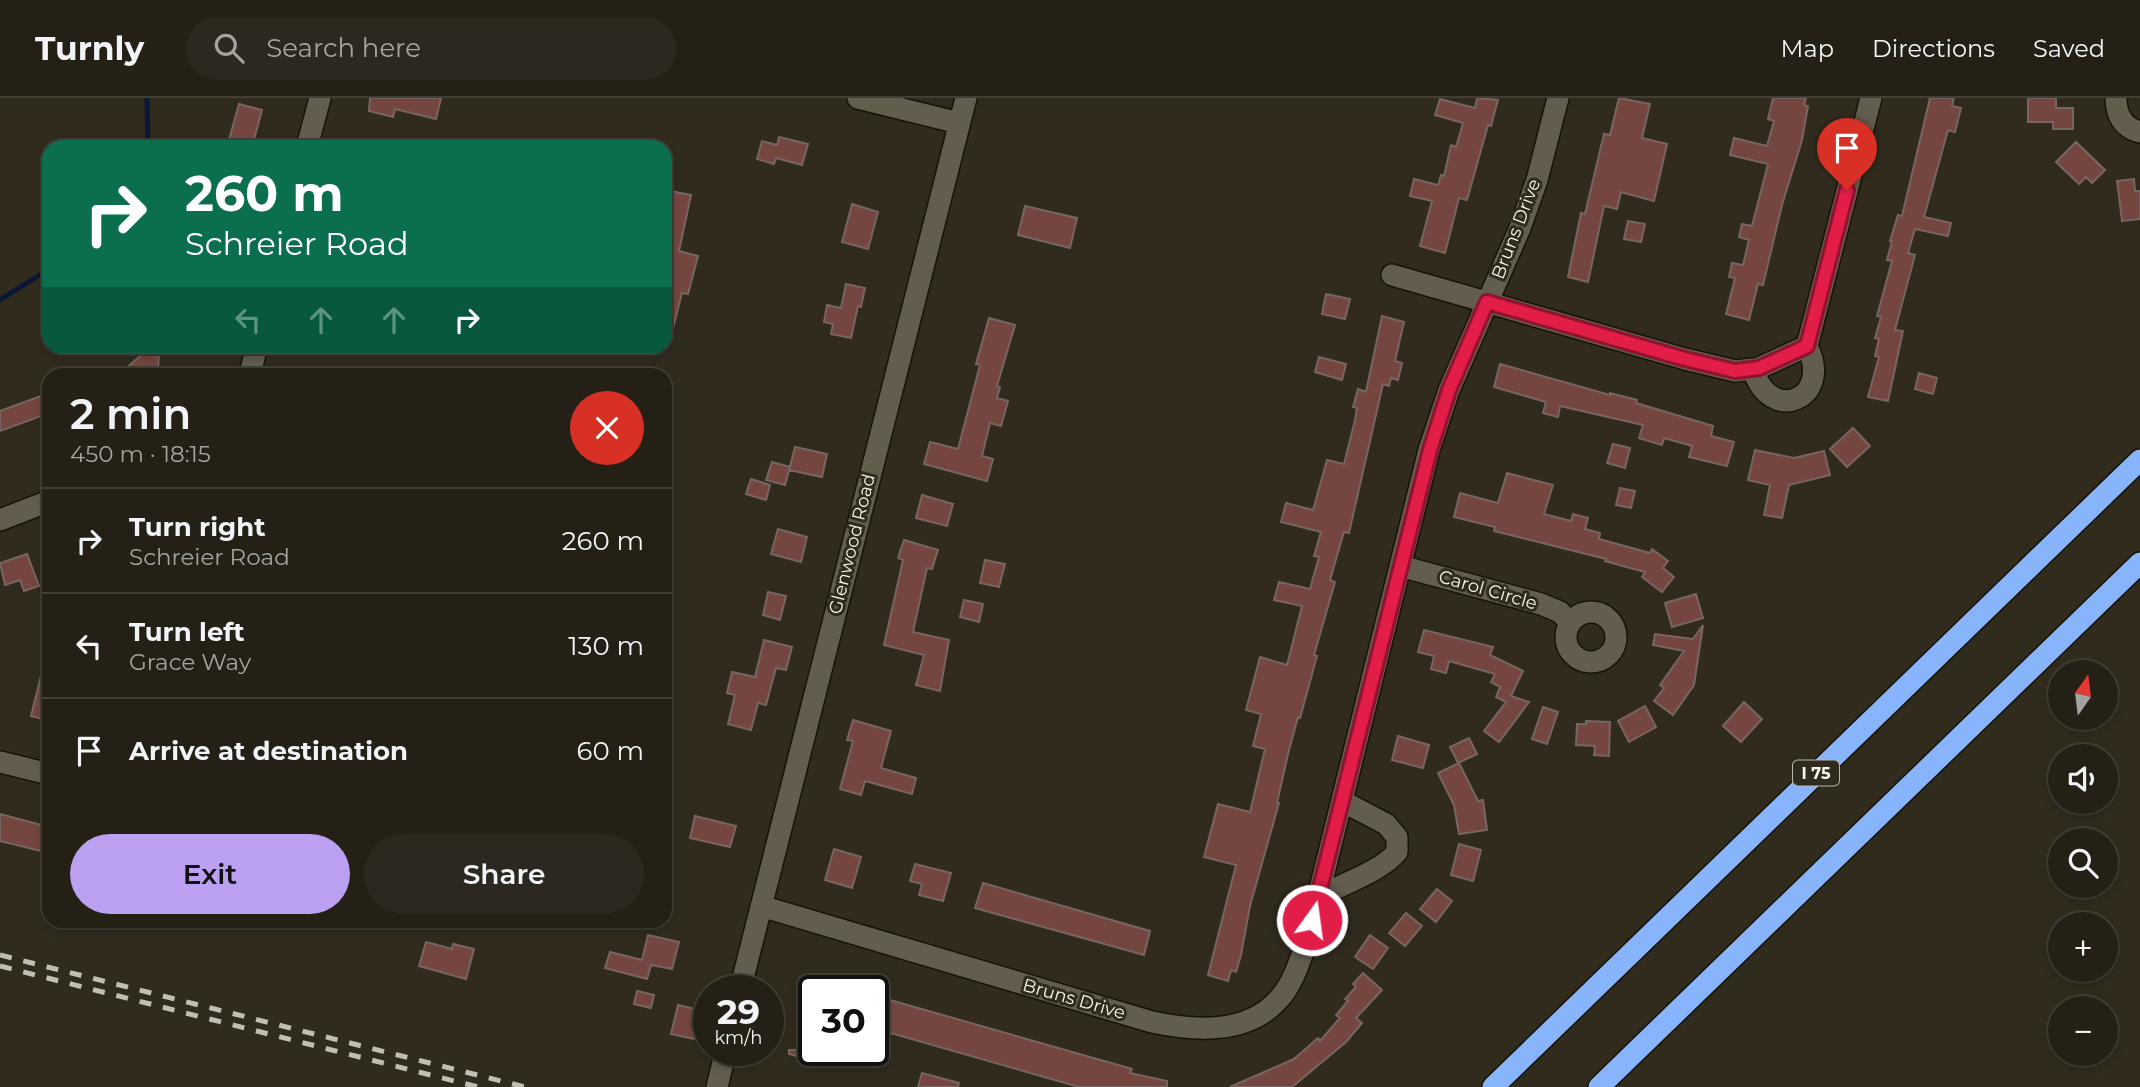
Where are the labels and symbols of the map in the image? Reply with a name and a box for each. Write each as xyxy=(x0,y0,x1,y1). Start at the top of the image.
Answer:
pin xyxy=(1817,118,1877,190)
street label: Bruns Drive xyxy=(1487,176,1545,282)
street label: Glenwood Road xyxy=(824,472,880,616)
street label: Carol Circle xyxy=(1436,565,1540,615)
north arrow xyxy=(2048,660,2118,730)
road number: I 75 xyxy=(1793,760,1839,786)
position arrow xyxy=(1275,883,1349,957)
street label: Bruns Drive xyxy=(1020,974,1128,1024)
speed limit sign: 30 xyxy=(798,975,889,1066)

